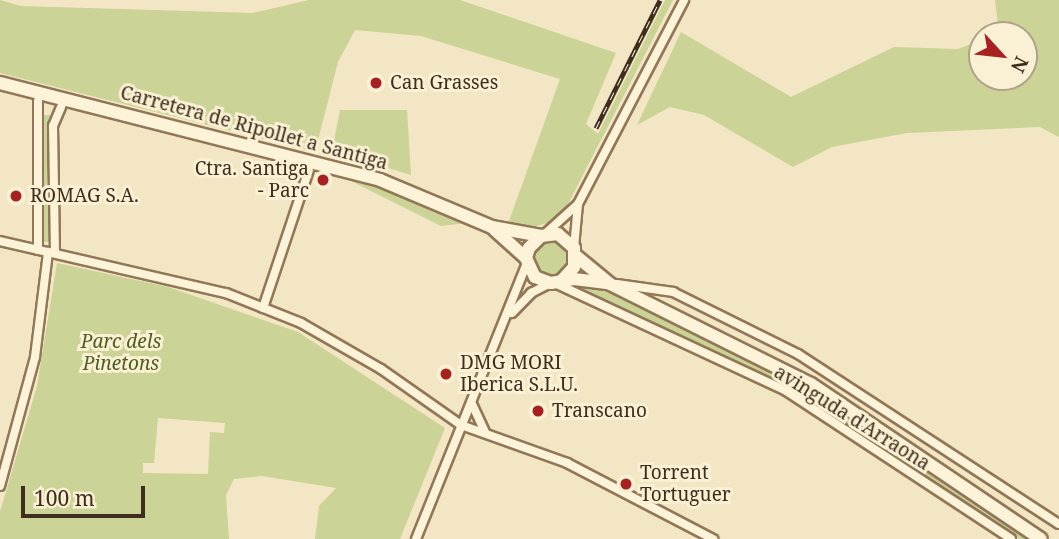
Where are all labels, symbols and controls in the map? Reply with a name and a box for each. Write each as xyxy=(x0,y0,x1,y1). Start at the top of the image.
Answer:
north arrow xyxy=(968,21,1038,91)
text: N xyxy=(1005,52,1035,77)
place label: Can Grasses xyxy=(390,72,498,94)
marker: Can Grasses xyxy=(368,75,384,91)
street label: Carretera de Ripollet a Santiga xyxy=(118,81,390,175)
place label: Ctra. Santiga - Parc xyxy=(195,158,309,202)
marker: Ctra. Santiga - Parc xyxy=(315,172,331,188)
place label: ROMAG S.A. xyxy=(30,185,139,207)
marker: ROMAG S.A. xyxy=(8,188,24,204)
park label: Parc dels Pinetons xyxy=(81,331,161,375)
place label: DMG MORI Iberica S.L.U. xyxy=(460,352,578,396)
street label: avinguda d'Arraona xyxy=(770,361,934,475)
marker: DMG MORI Iberica S.L.U. xyxy=(438,366,454,382)
place label: Transcano xyxy=(552,400,647,422)
marker: Transcano xyxy=(530,403,546,419)
place label: Torrent Tortuguer xyxy=(640,462,731,506)
scale bar xyxy=(24,472,149,516)
marker: Torrent Tortuguer xyxy=(618,476,634,492)
text: 100 m xyxy=(34,484,95,512)

